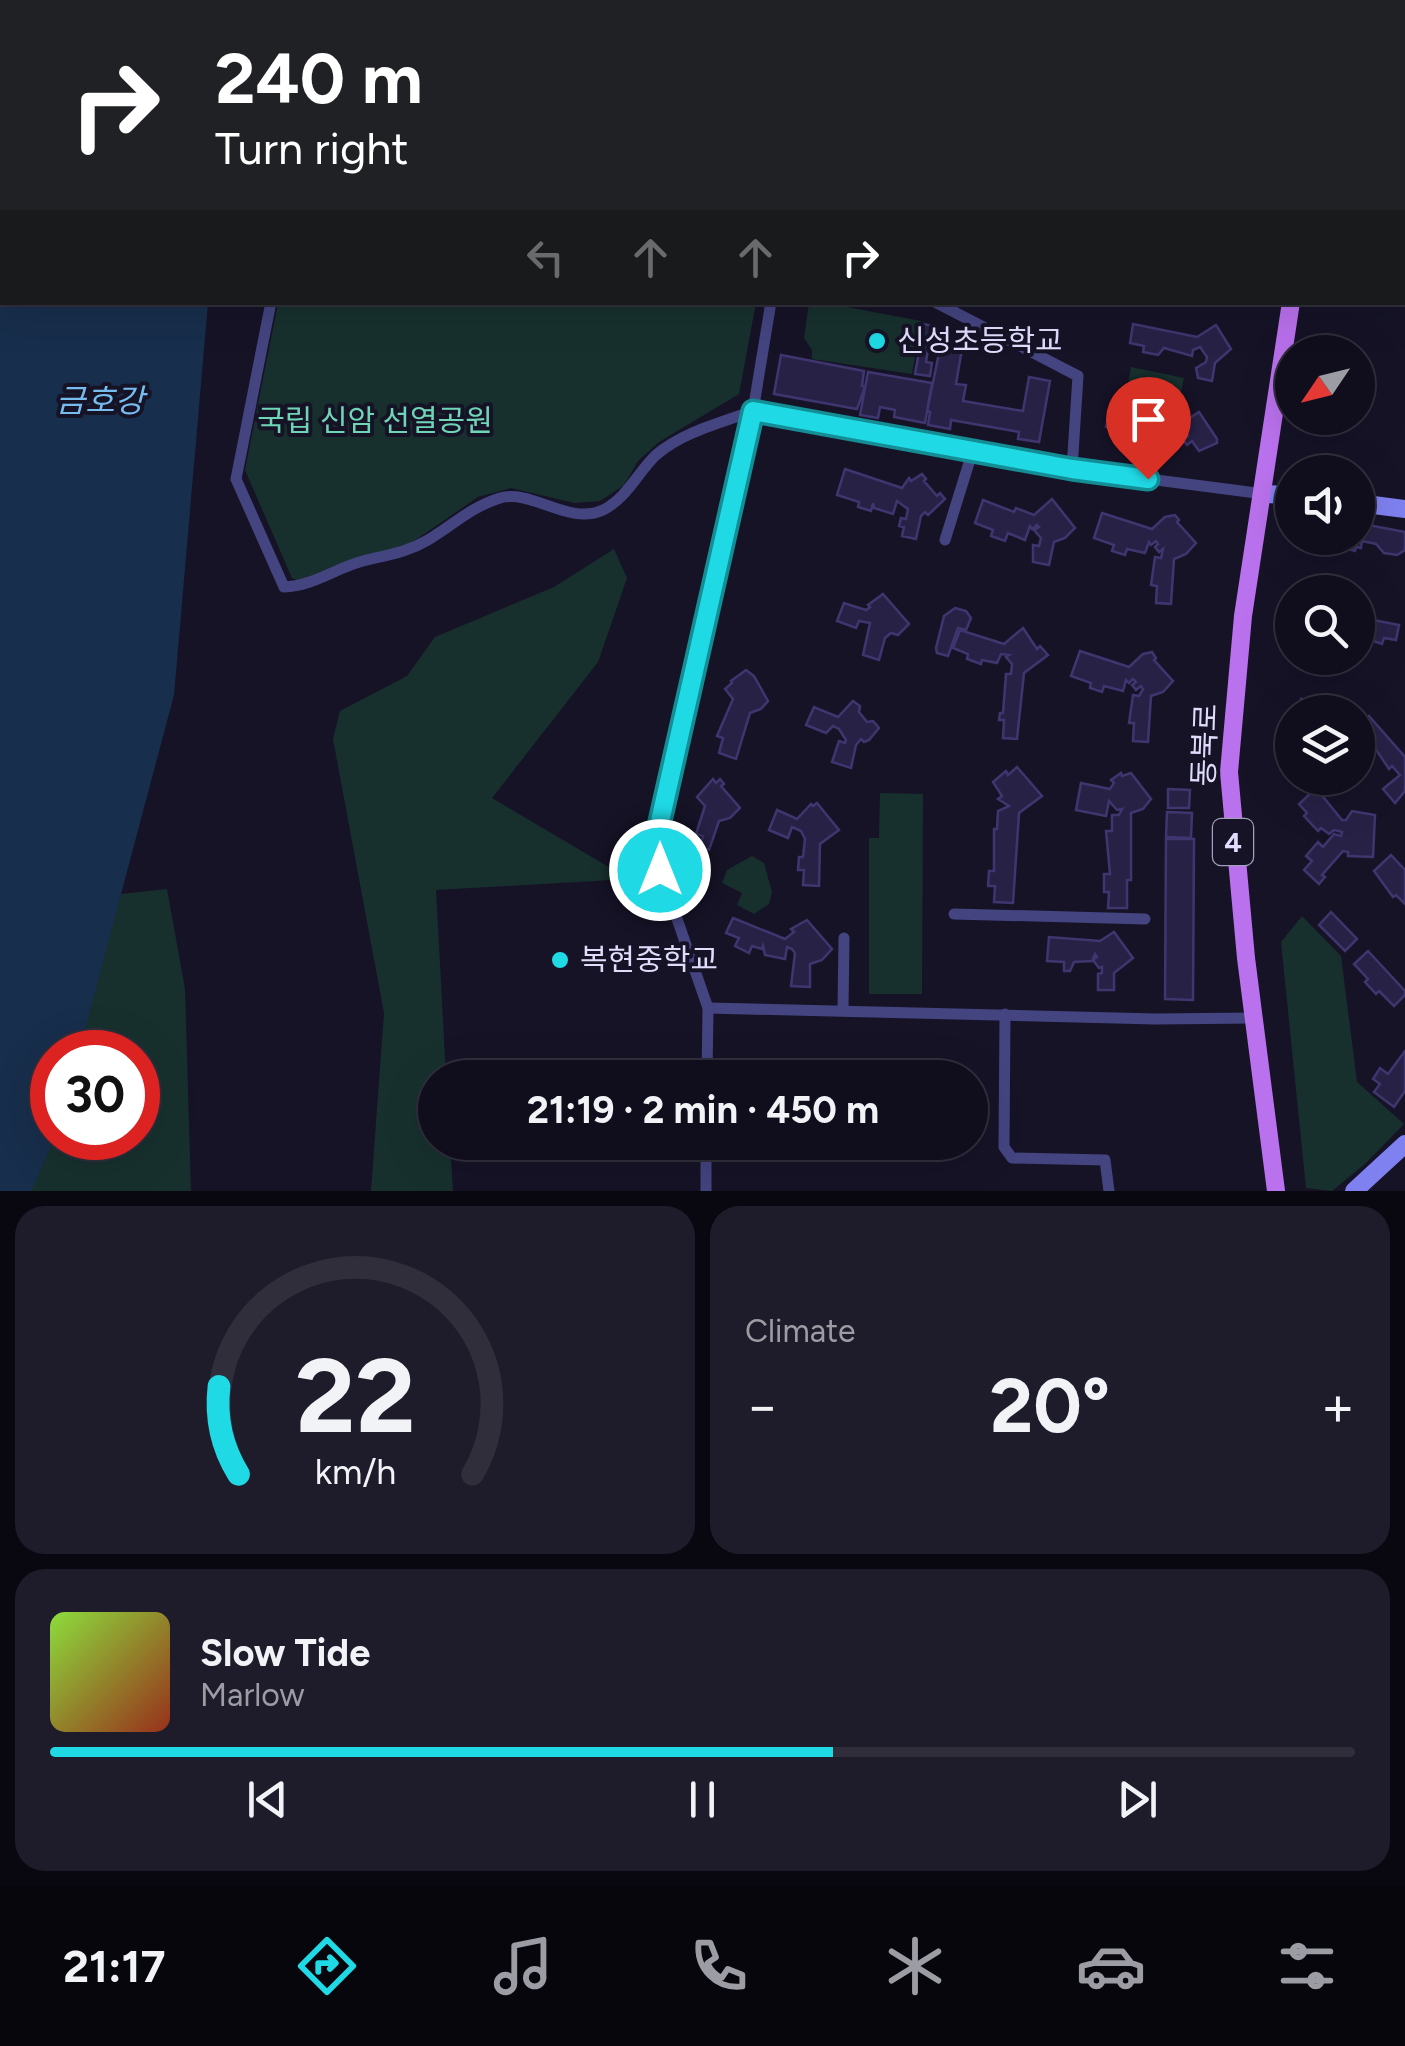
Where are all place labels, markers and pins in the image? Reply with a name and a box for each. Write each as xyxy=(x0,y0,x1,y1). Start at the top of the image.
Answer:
place label: 신성초등학교 xyxy=(897,322,1063,359)
marker: 신성초등학교 xyxy=(866,330,888,352)
pin xyxy=(1106,377,1191,480)
place label: 복현중학교 xyxy=(580,941,718,978)
marker: 복현중학교 xyxy=(549,949,571,971)

